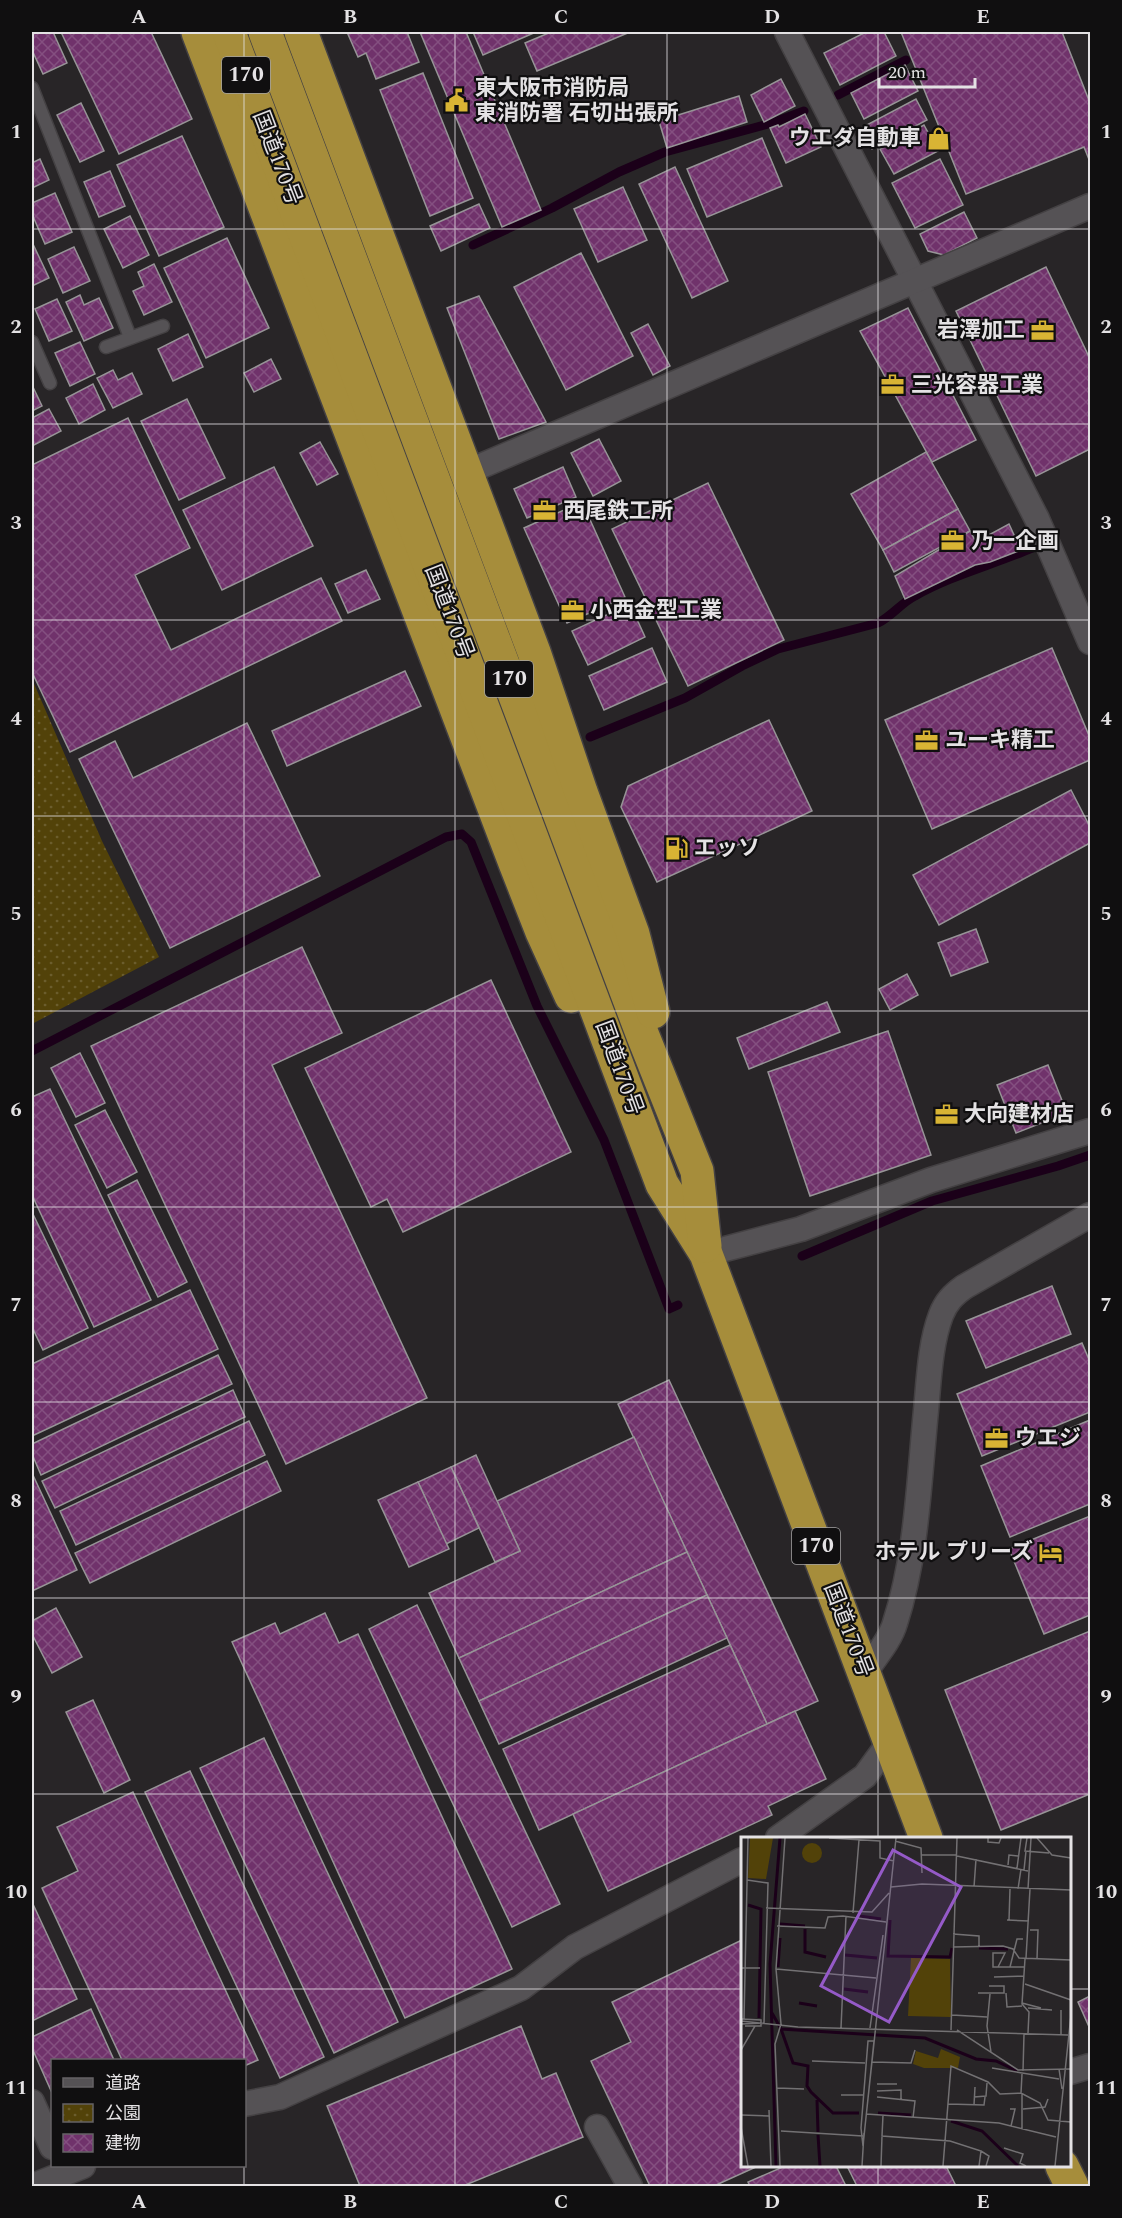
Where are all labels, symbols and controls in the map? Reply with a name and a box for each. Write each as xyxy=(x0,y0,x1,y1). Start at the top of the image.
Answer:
text: A xyxy=(131,2,147,32)
text: B xyxy=(343,2,357,32)
text: C xyxy=(554,2,568,32)
text: D xyxy=(764,2,780,32)
text: E xyxy=(976,2,990,32)
scale bar xyxy=(879,51,975,89)
road number: 170 xyxy=(222,57,270,93)
text: 20 m xyxy=(888,59,926,86)
place label: 東大阪市消防局 東消防署 石切出張所 xyxy=(475,72,679,130)
public building icon: 東大阪市消防局 東消防署 石切出張所 xyxy=(444,88,470,114)
street label: 国道170号 xyxy=(244,106,310,210)
text: 1 xyxy=(10,117,22,147)
text: 1 xyxy=(1100,117,1112,147)
place label: ウエダ自動車 xyxy=(789,122,921,155)
shop icon: ウエダ自動車 xyxy=(926,125,952,151)
text: 2 xyxy=(10,312,22,342)
text: 2 xyxy=(1100,312,1112,342)
place label: 岩澤加工 xyxy=(937,314,1025,347)
office icon: 岩澤加工 xyxy=(1030,317,1056,343)
place label: 三光容器工業 xyxy=(911,369,1043,402)
office icon: 三光容器工業 xyxy=(880,372,906,398)
place label: 西尾鉄工所 xyxy=(563,495,673,528)
office icon: 西尾鉄工所 xyxy=(532,498,558,524)
text: 3 xyxy=(10,508,22,538)
text: 3 xyxy=(1100,508,1112,538)
place label: 乃一企画 xyxy=(971,525,1059,558)
office icon: 乃一企画 xyxy=(940,528,966,554)
street label: 国道170号 xyxy=(416,560,482,664)
place label: 小西金型工業 xyxy=(590,594,722,627)
office icon: 小西金型工業 xyxy=(559,597,585,623)
road number: 170 xyxy=(485,661,533,697)
text: 4 xyxy=(10,704,22,734)
text: 4 xyxy=(1100,704,1112,734)
place label: ユーキ精工 xyxy=(945,724,1055,757)
office icon: ユーキ精工 xyxy=(914,727,940,753)
place label: エッソ xyxy=(694,832,760,865)
fuel station icon: エッソ xyxy=(663,835,689,861)
text: 5 xyxy=(10,899,22,929)
text: 5 xyxy=(1100,899,1112,929)
street label: 国道170号 xyxy=(587,1016,651,1120)
text: 6 xyxy=(10,1095,22,1125)
text: 6 xyxy=(1100,1095,1112,1125)
place label: 大向建材店 xyxy=(964,1098,1074,1131)
office icon: 大向建材店 xyxy=(933,1101,959,1127)
text: 7 xyxy=(10,1290,22,1320)
text: 7 xyxy=(1100,1290,1112,1320)
place label: ウエジ xyxy=(1015,1422,1081,1455)
office icon: ウエジ xyxy=(984,1425,1010,1451)
text: 8 xyxy=(10,1486,22,1516)
text: 8 xyxy=(1100,1486,1112,1516)
road number: 170 xyxy=(792,1528,840,1564)
place label: ホテル プリーズ xyxy=(875,1536,1033,1569)
hotel icon: ホテル プリーズ xyxy=(1038,1539,1064,1565)
street label: 国道170号 xyxy=(815,1578,881,1682)
text: 9 xyxy=(10,1682,22,1712)
text: 9 xyxy=(1100,1682,1112,1712)
inset map xyxy=(741,1837,1071,2167)
text: 10 xyxy=(5,1877,27,1907)
text: 10 xyxy=(1095,1877,1117,1907)
legend xyxy=(51,2059,246,2167)
text: 道路 xyxy=(105,2070,141,2097)
text: 11 xyxy=(5,2073,27,2103)
text: 11 xyxy=(1095,2073,1117,2103)
text: 公園 xyxy=(105,2100,141,2127)
text: 建物 xyxy=(105,2130,141,2157)
text: A xyxy=(131,2187,147,2217)
text: B xyxy=(343,2187,357,2217)
text: C xyxy=(554,2187,568,2217)
text: D xyxy=(764,2187,780,2217)
text: E xyxy=(976,2187,990,2217)

